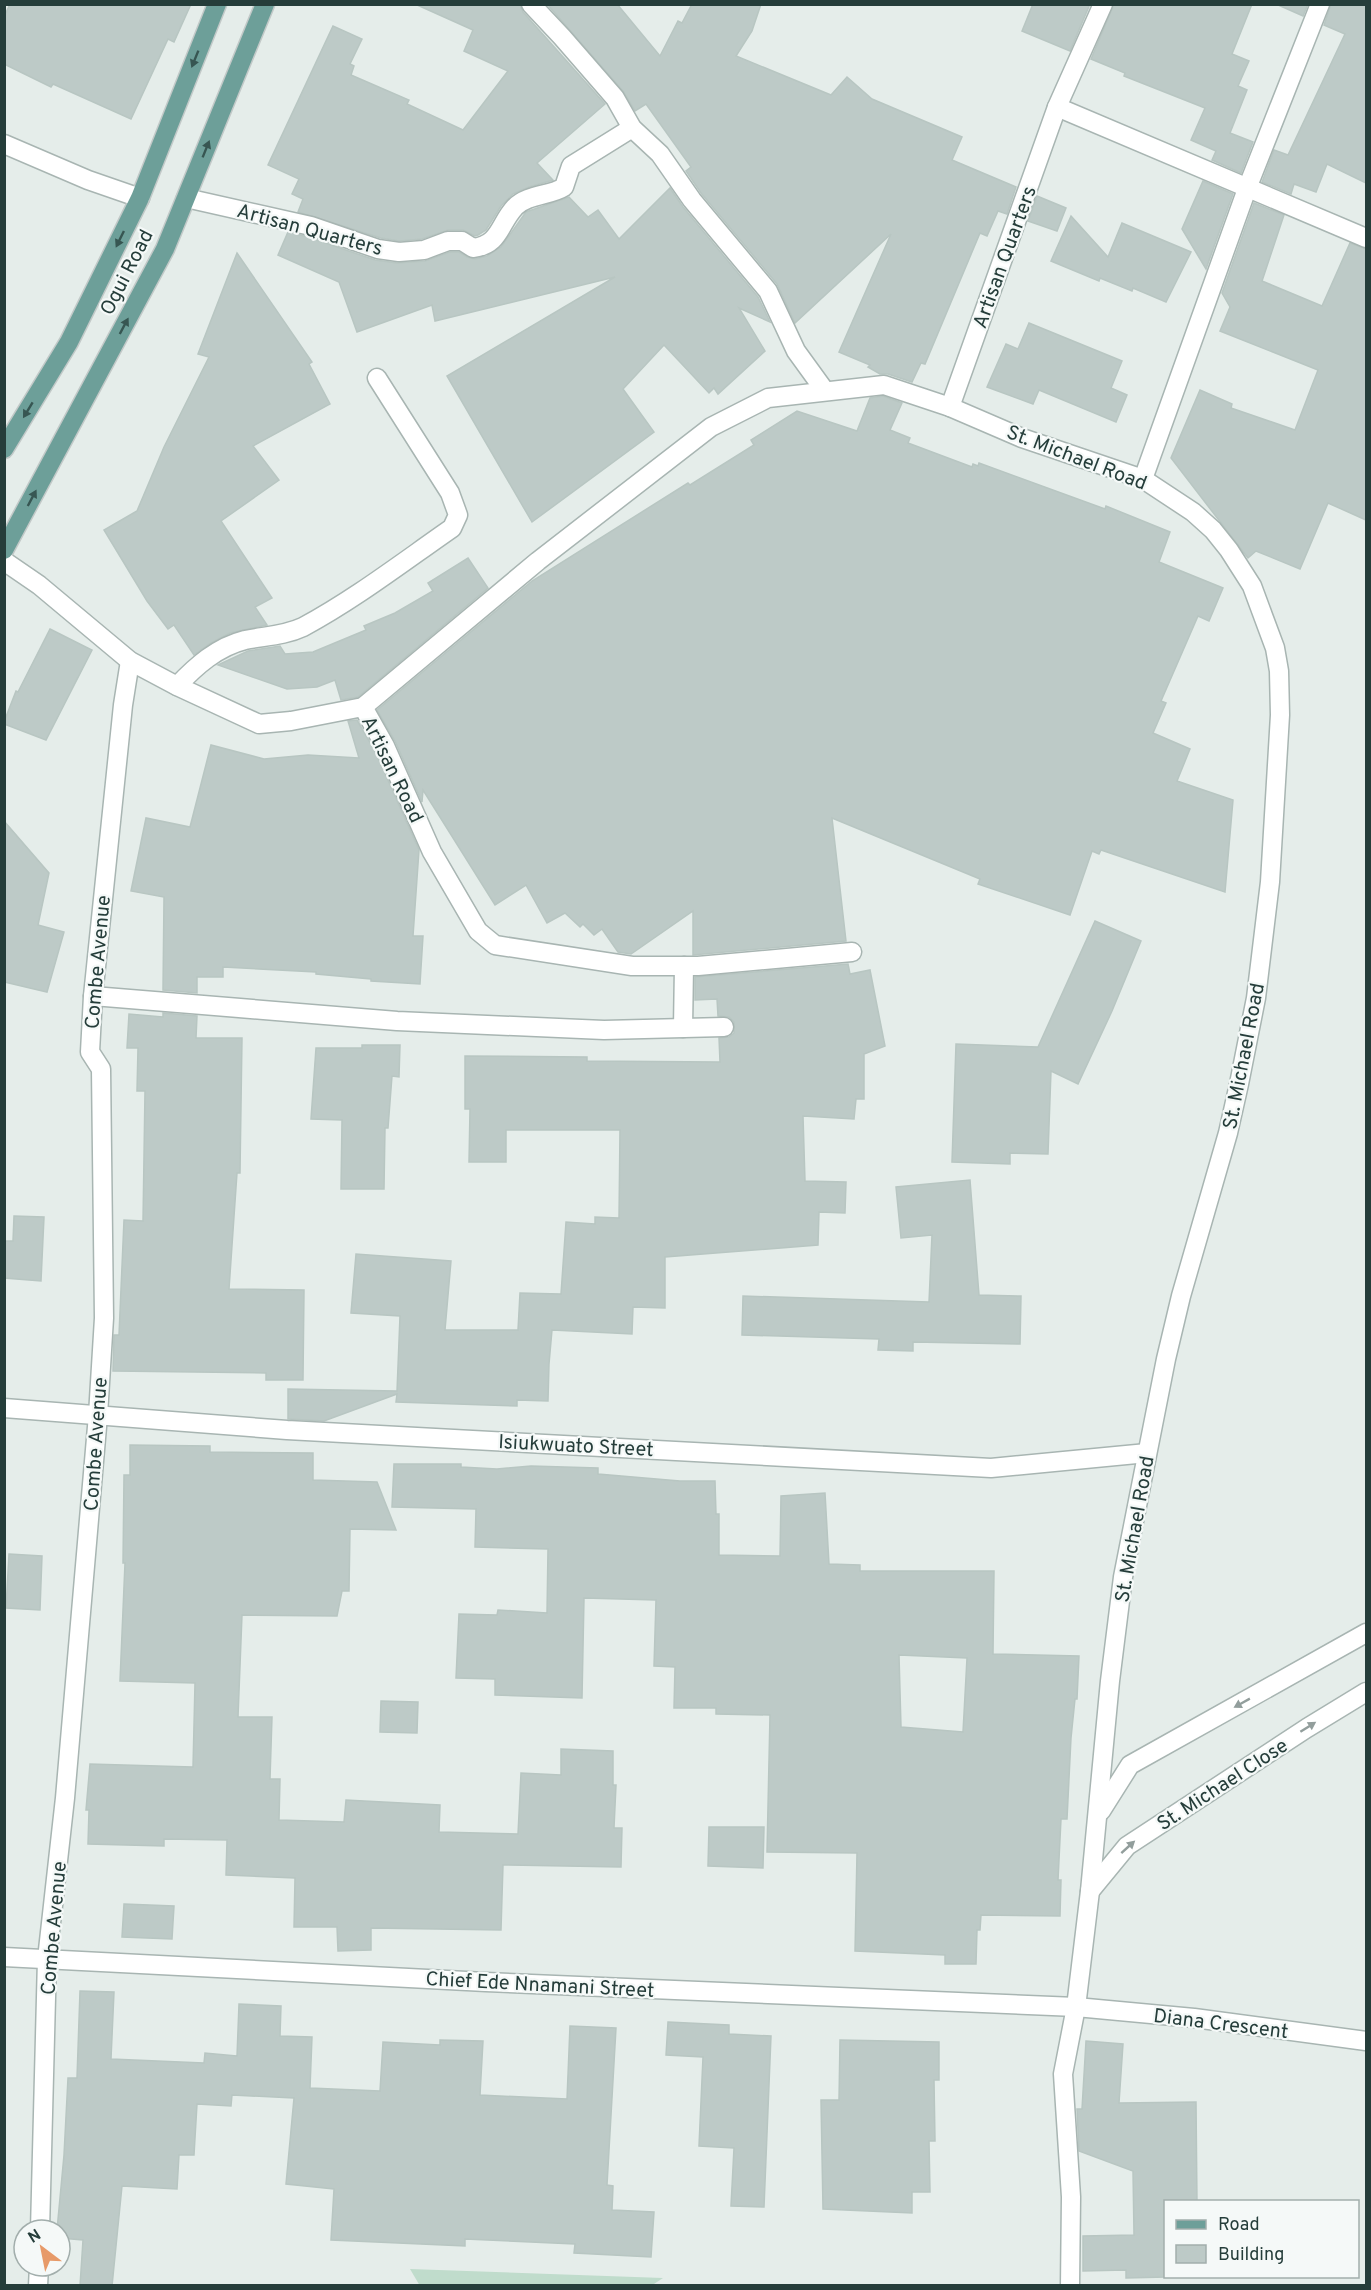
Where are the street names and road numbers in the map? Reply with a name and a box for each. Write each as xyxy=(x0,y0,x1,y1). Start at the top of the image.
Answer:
street label: Artisan Quarters xyxy=(968,183,1044,333)
street label: Artisan Quarters xyxy=(234,199,385,263)
street label: Ogui Road xyxy=(95,226,160,320)
street label: St. Michael Road xyxy=(1002,420,1150,498)
street label: Artisan Road xyxy=(354,712,428,828)
street label: Combe Avenue xyxy=(80,894,118,1030)
street label: St. Michael Road xyxy=(1218,981,1272,1132)
street label: Combe Avenue xyxy=(79,1376,115,1512)
street label: Isiukwuato Street xyxy=(498,1430,654,1464)
street label: St. Michael Road xyxy=(1110,1454,1162,1605)
street label: St. Michael Close xyxy=(1153,1734,1294,1838)
street label: Combe Avenue xyxy=(36,1860,74,1996)
street label: Chief Ede Nnamani Street xyxy=(425,1967,655,2005)
street label: Diana Crescent xyxy=(1152,2004,1290,2046)

